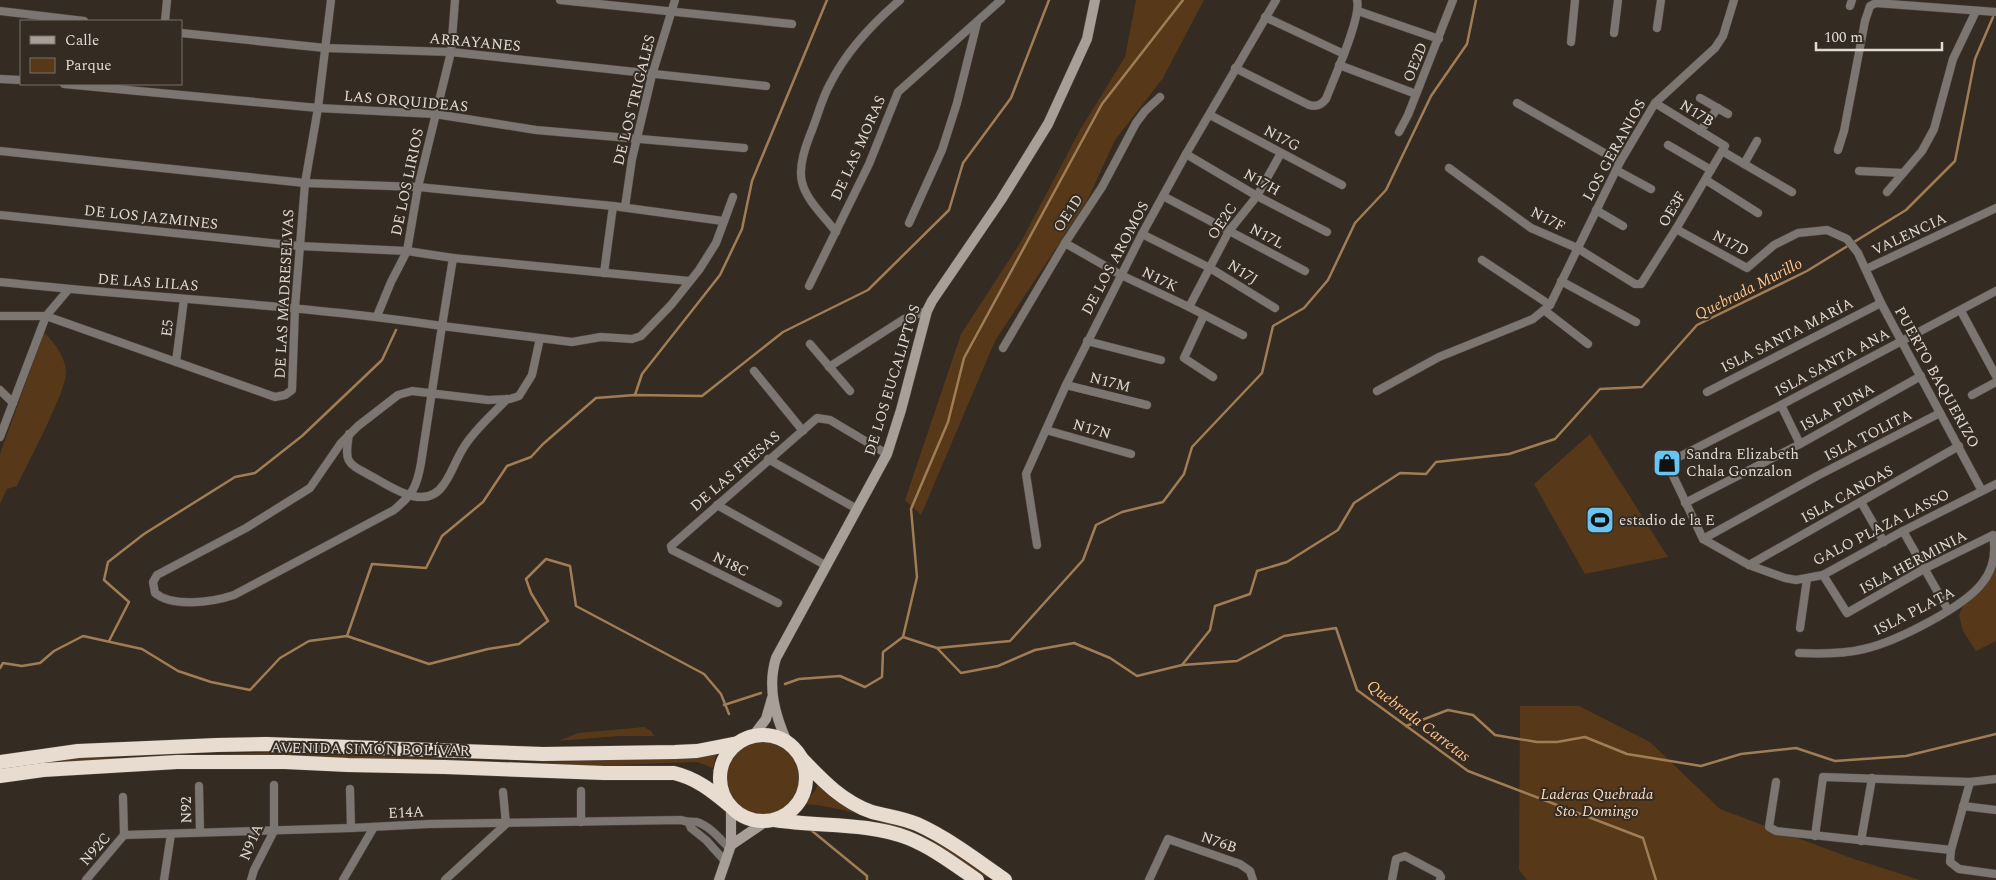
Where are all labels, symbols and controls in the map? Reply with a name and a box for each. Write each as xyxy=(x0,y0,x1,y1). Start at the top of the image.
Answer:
legend xyxy=(20,20,182,85)
scale bar xyxy=(1816,20,1942,52)
text: 100 m xyxy=(1824,26,1863,49)
street label: ARRAYANES xyxy=(428,27,522,58)
text: Calle xyxy=(65,29,99,52)
street label: DE LOS TRIGALES xyxy=(607,32,662,168)
street label: OE2D xyxy=(1397,39,1434,86)
text: Parque xyxy=(65,54,112,77)
street label: LAS ORQUIDEAS xyxy=(343,85,469,118)
street label: DE LAS MORAS xyxy=(825,92,892,204)
street label: N17B xyxy=(1675,94,1719,133)
street label: LOS GERANIOS xyxy=(1577,95,1652,205)
street label: N17G xyxy=(1259,119,1304,158)
street label: DE LOS LIRIOS xyxy=(385,126,430,238)
street label: N17H xyxy=(1239,163,1284,202)
street label: OE3F xyxy=(1653,187,1692,232)
street label: OE1D xyxy=(1048,190,1089,237)
street label: DE LOS AROMOS xyxy=(1076,197,1155,319)
street label: OE2C xyxy=(1202,198,1243,244)
street label: DE LOS JAZMINES xyxy=(83,199,219,236)
street label: N17F xyxy=(1526,201,1569,238)
street label: VALENCIA xyxy=(1868,207,1950,262)
street label: DE LAS MADRESELVAS xyxy=(269,209,300,379)
street label: N17L xyxy=(1245,218,1288,255)
street label: N17D xyxy=(1708,224,1753,262)
water label: Quebrada Murillo xyxy=(1690,251,1807,326)
street label: N17J xyxy=(1223,254,1263,291)
street label: N17K xyxy=(1138,261,1182,298)
street label: DE LAS LILAS xyxy=(97,268,199,297)
street label: ISLA SANTA MARÍA xyxy=(1717,292,1858,379)
street label: DE LOS EUCALIPTOS xyxy=(859,302,926,459)
street label: PUERTO BAQUERIZO xyxy=(1888,302,1985,452)
street label: E5 xyxy=(155,318,180,338)
street label: ISLA SANTA ANA xyxy=(1770,322,1894,403)
street label: N17M xyxy=(1087,366,1133,399)
street label: ISLA PUNA xyxy=(1796,377,1879,437)
street label: ISLA TOLITA xyxy=(1820,403,1916,468)
street label: N17N xyxy=(1070,413,1114,446)
street label: DE LAS FRESAS xyxy=(685,426,786,517)
place label: Sandra Elizabeth Chala Gonzalon xyxy=(1686,443,1799,483)
shop icon: Sandra Elizabeth Chala Gonzalon xyxy=(1652,448,1682,478)
street label: ISLA CANOAS xyxy=(1797,459,1898,529)
street label: GALO PLAZA LASSO xyxy=(1809,483,1954,572)
sports icon: estadio de la E xyxy=(1585,505,1615,535)
place label: estadio de la E xyxy=(1619,509,1715,532)
street label: ISLA HERMINIA xyxy=(1855,524,1971,601)
street label: N18C xyxy=(709,546,753,583)
street label: ISLA PLATA xyxy=(1870,581,1959,642)
water label: Quebrada Carretas xyxy=(1362,674,1476,768)
street label: AVENIDA SIMÓN BOLÍVAR xyxy=(270,736,470,763)
park label: Laderas Quebrada Sto. Domingo xyxy=(1541,783,1654,823)
street label: N92 xyxy=(175,796,198,824)
street label: E14A xyxy=(387,800,425,825)
street label: N91A xyxy=(233,820,270,864)
street label: N76B xyxy=(1198,826,1240,859)
street label: N92C xyxy=(74,827,116,871)

